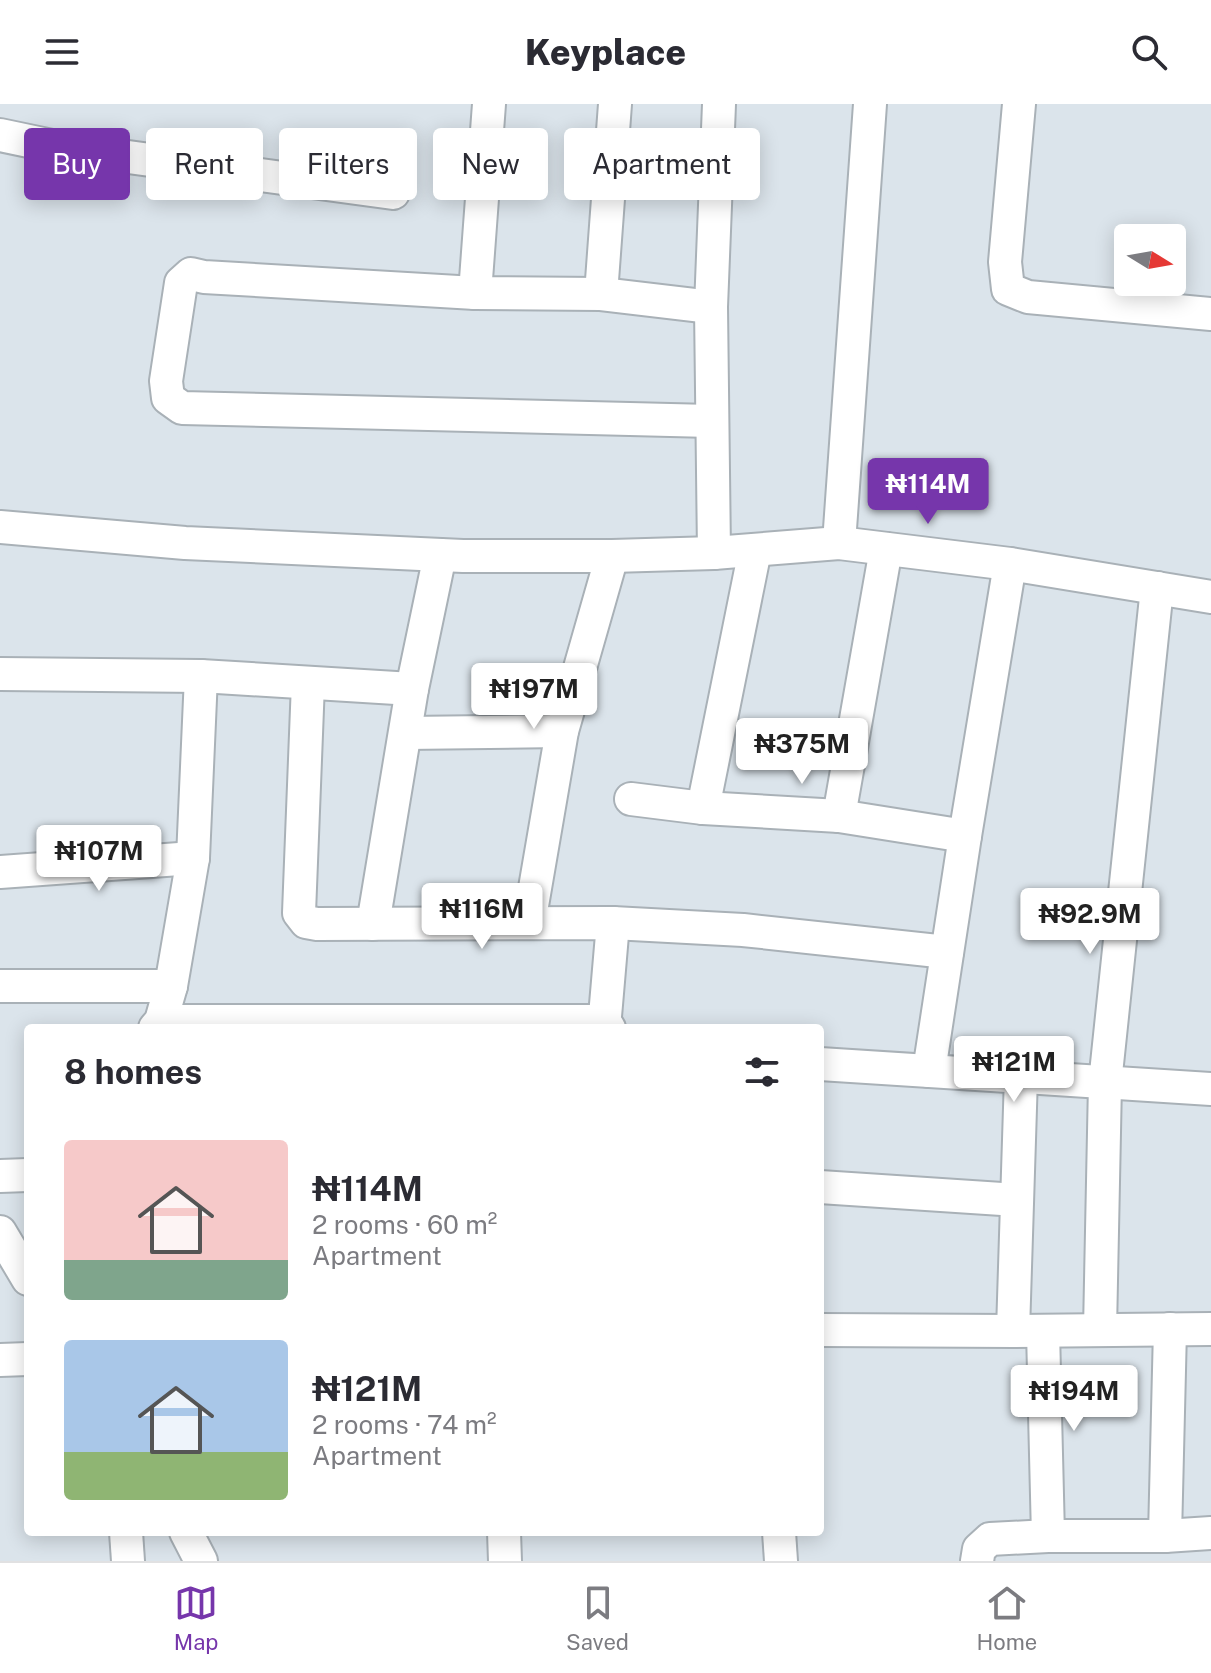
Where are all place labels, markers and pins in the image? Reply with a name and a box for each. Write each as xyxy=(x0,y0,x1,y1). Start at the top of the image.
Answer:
pin: ₦114M xyxy=(872,458,984,526)
pin: ₦197M xyxy=(478,663,590,731)
pin: ₦375M xyxy=(746,718,858,786)
pin: ₦107M xyxy=(43,825,155,893)
pin: ₦116M xyxy=(426,883,538,951)
pin: ₦92.9M xyxy=(1025,888,1155,956)
pin: ₦121M xyxy=(958,1036,1070,1104)
pin: ₦194M xyxy=(1018,1365,1130,1433)

